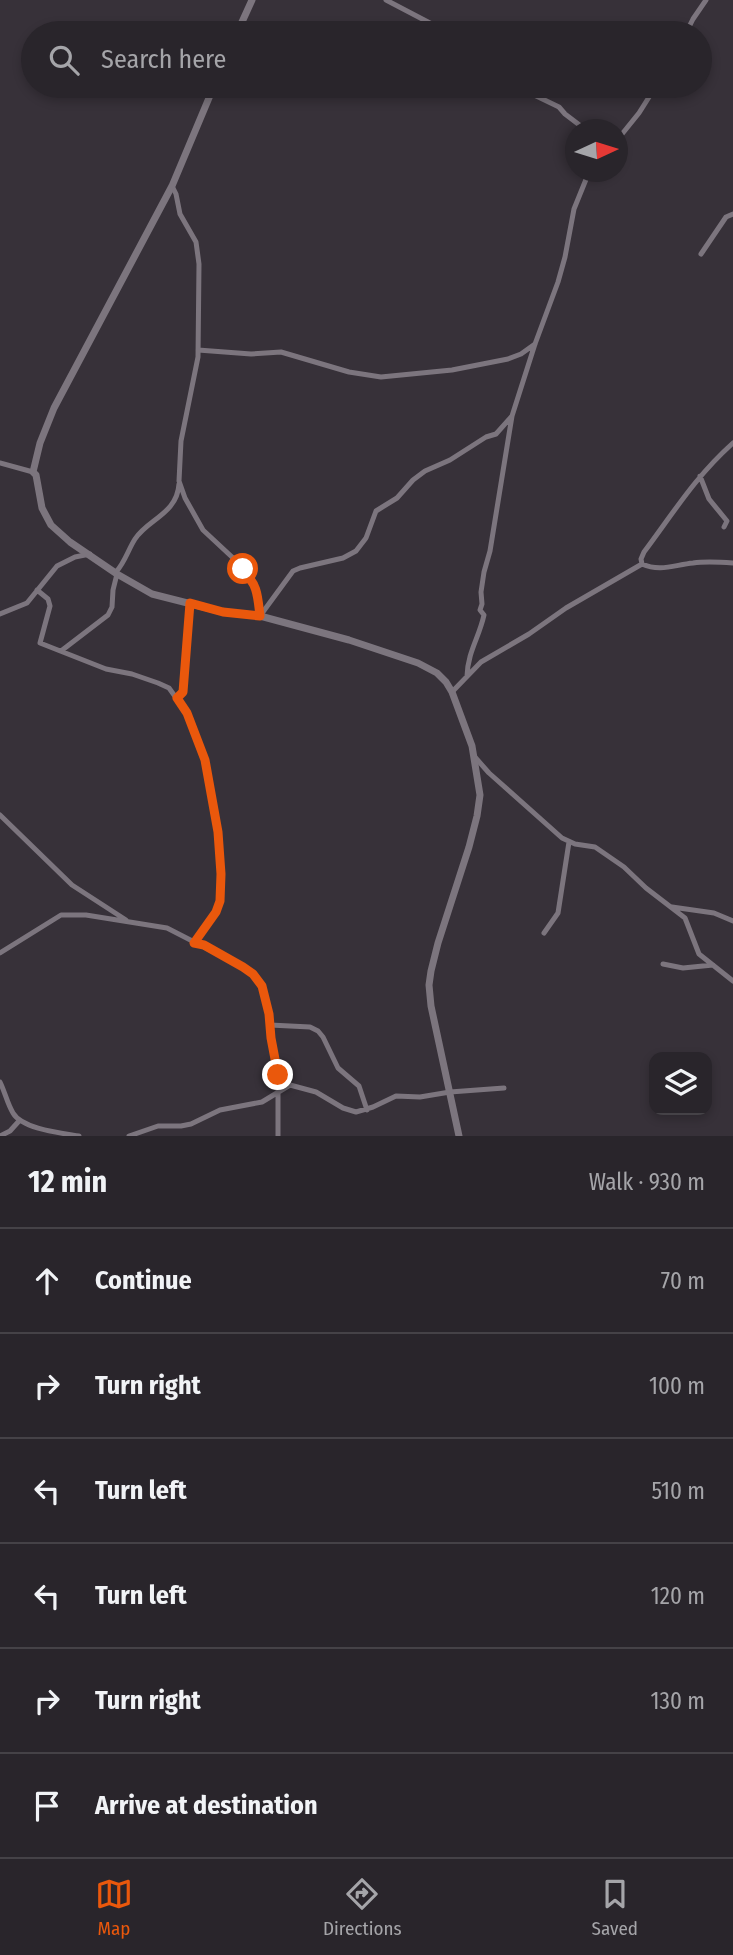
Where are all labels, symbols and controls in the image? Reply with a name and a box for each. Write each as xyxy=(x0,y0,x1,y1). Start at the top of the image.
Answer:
search box xyxy=(21,21,712,98)
icon: search xyxy=(45,41,83,79)
text: Search here xyxy=(101,44,226,75)
north arrow xyxy=(565,119,628,182)
route start xyxy=(227,553,258,584)
map controls xyxy=(649,1052,712,1115)
button: layers xyxy=(649,1052,712,1115)
route end xyxy=(262,1059,293,1090)
text: 12 min xyxy=(28,1164,107,1200)
text: Walk · 930 m xyxy=(589,1168,705,1196)
icon: ahead xyxy=(28,1262,66,1300)
text: Continue xyxy=(95,1265,192,1296)
text: 70 m xyxy=(661,1267,705,1295)
icon: right xyxy=(28,1367,66,1405)
text: Turn right xyxy=(95,1370,201,1401)
text: 100 m xyxy=(649,1372,705,1400)
icon: left xyxy=(28,1472,66,1510)
text: Turn left xyxy=(95,1475,187,1506)
text: 510 m xyxy=(652,1477,705,1505)
icon: left xyxy=(28,1577,66,1615)
text: Turn left xyxy=(95,1580,187,1611)
text: 120 m xyxy=(651,1582,705,1610)
icon: right xyxy=(28,1682,66,1720)
text: Turn right xyxy=(95,1685,201,1716)
text: 130 m xyxy=(651,1687,705,1715)
icon: arrive xyxy=(28,1787,66,1825)
text: Arrive at destination xyxy=(95,1790,318,1821)
tab: Map xyxy=(95,1875,133,1940)
tab: Directions xyxy=(323,1875,402,1940)
tab: Saved xyxy=(592,1875,638,1940)

